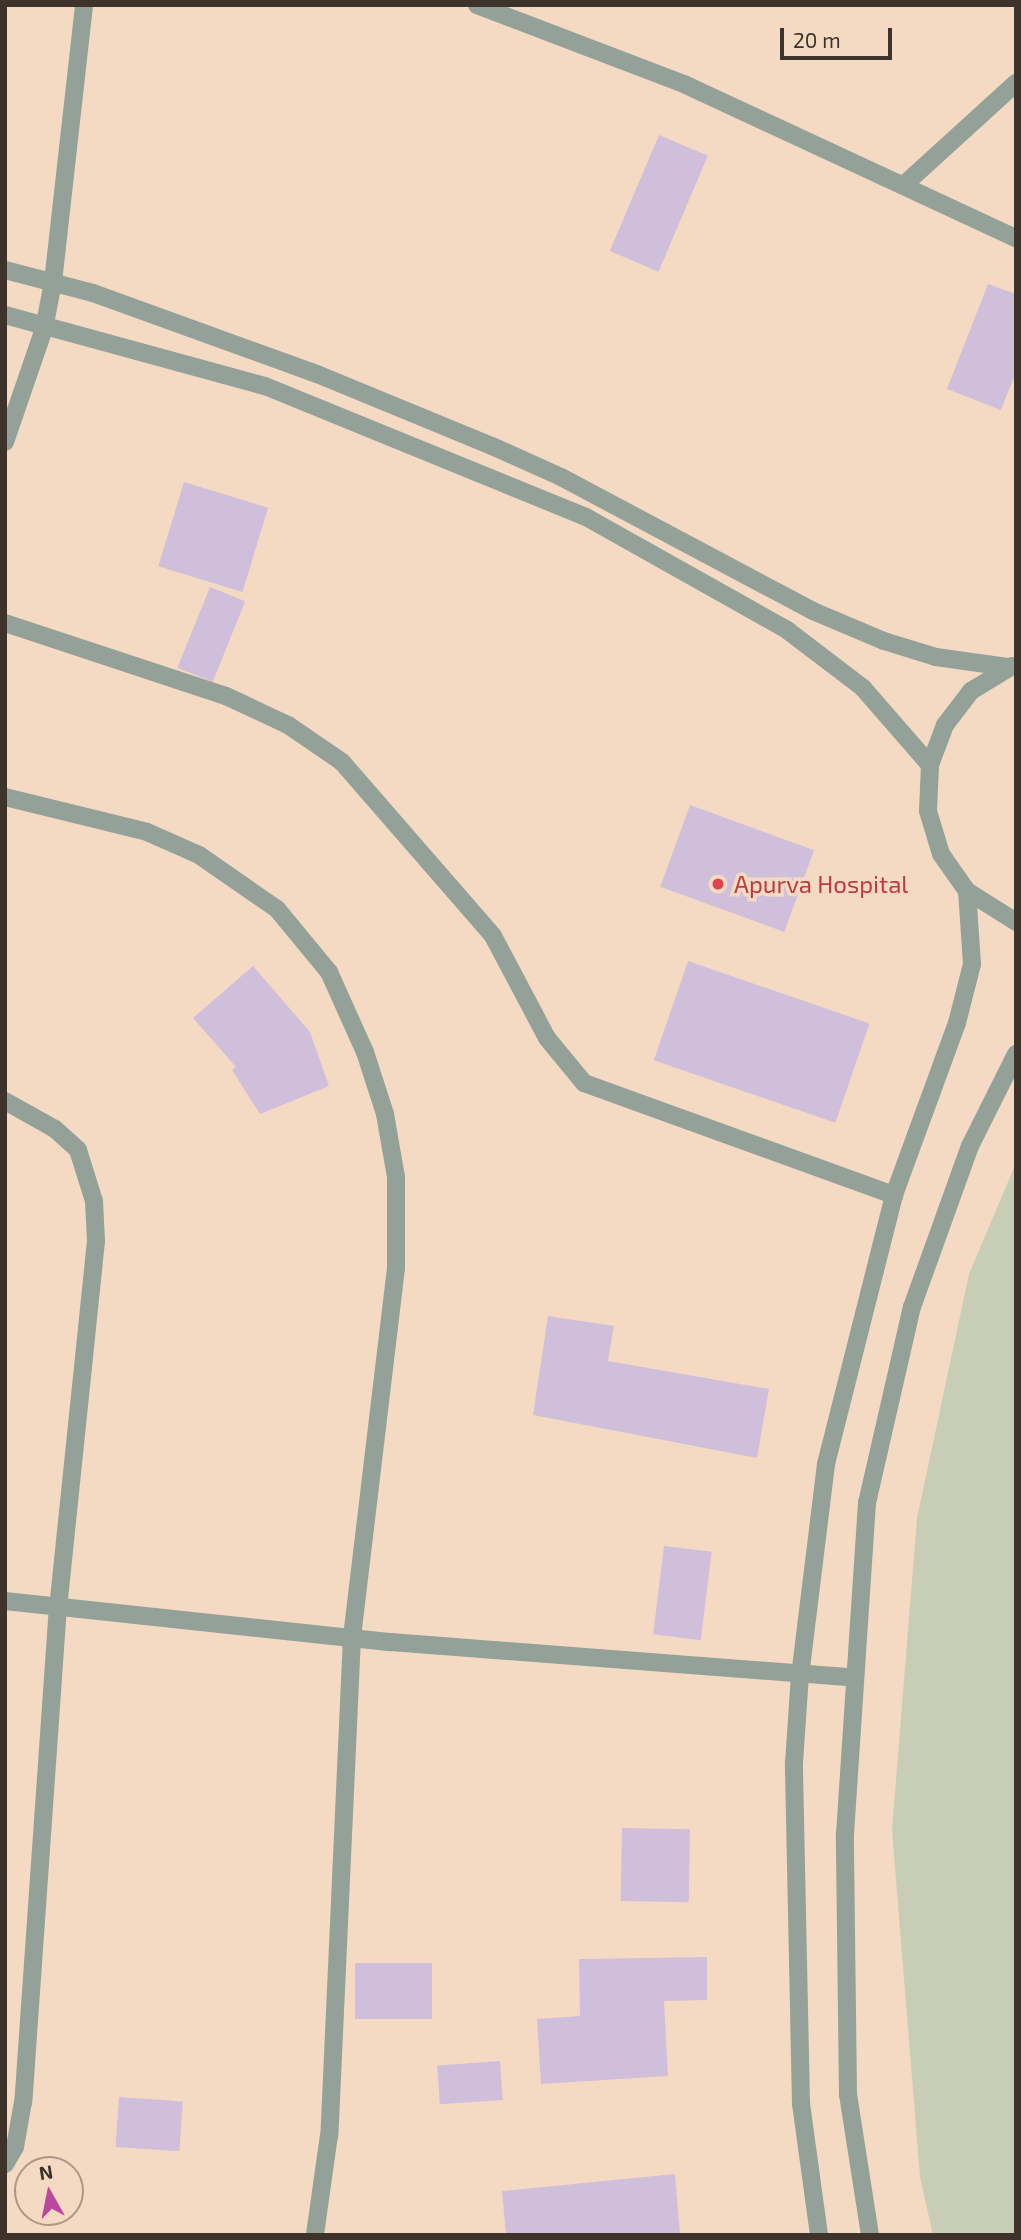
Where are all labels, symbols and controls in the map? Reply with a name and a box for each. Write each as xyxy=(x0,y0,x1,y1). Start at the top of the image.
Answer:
scale bar xyxy=(783,14,895,58)
text: 20 m xyxy=(793,27,841,52)
place label: Apurva Hospital xyxy=(734,870,908,898)
marker: Apurva Hospital xyxy=(708,874,728,894)
north arrow xyxy=(14,2156,84,2226)
text: N xyxy=(37,2159,55,2184)

